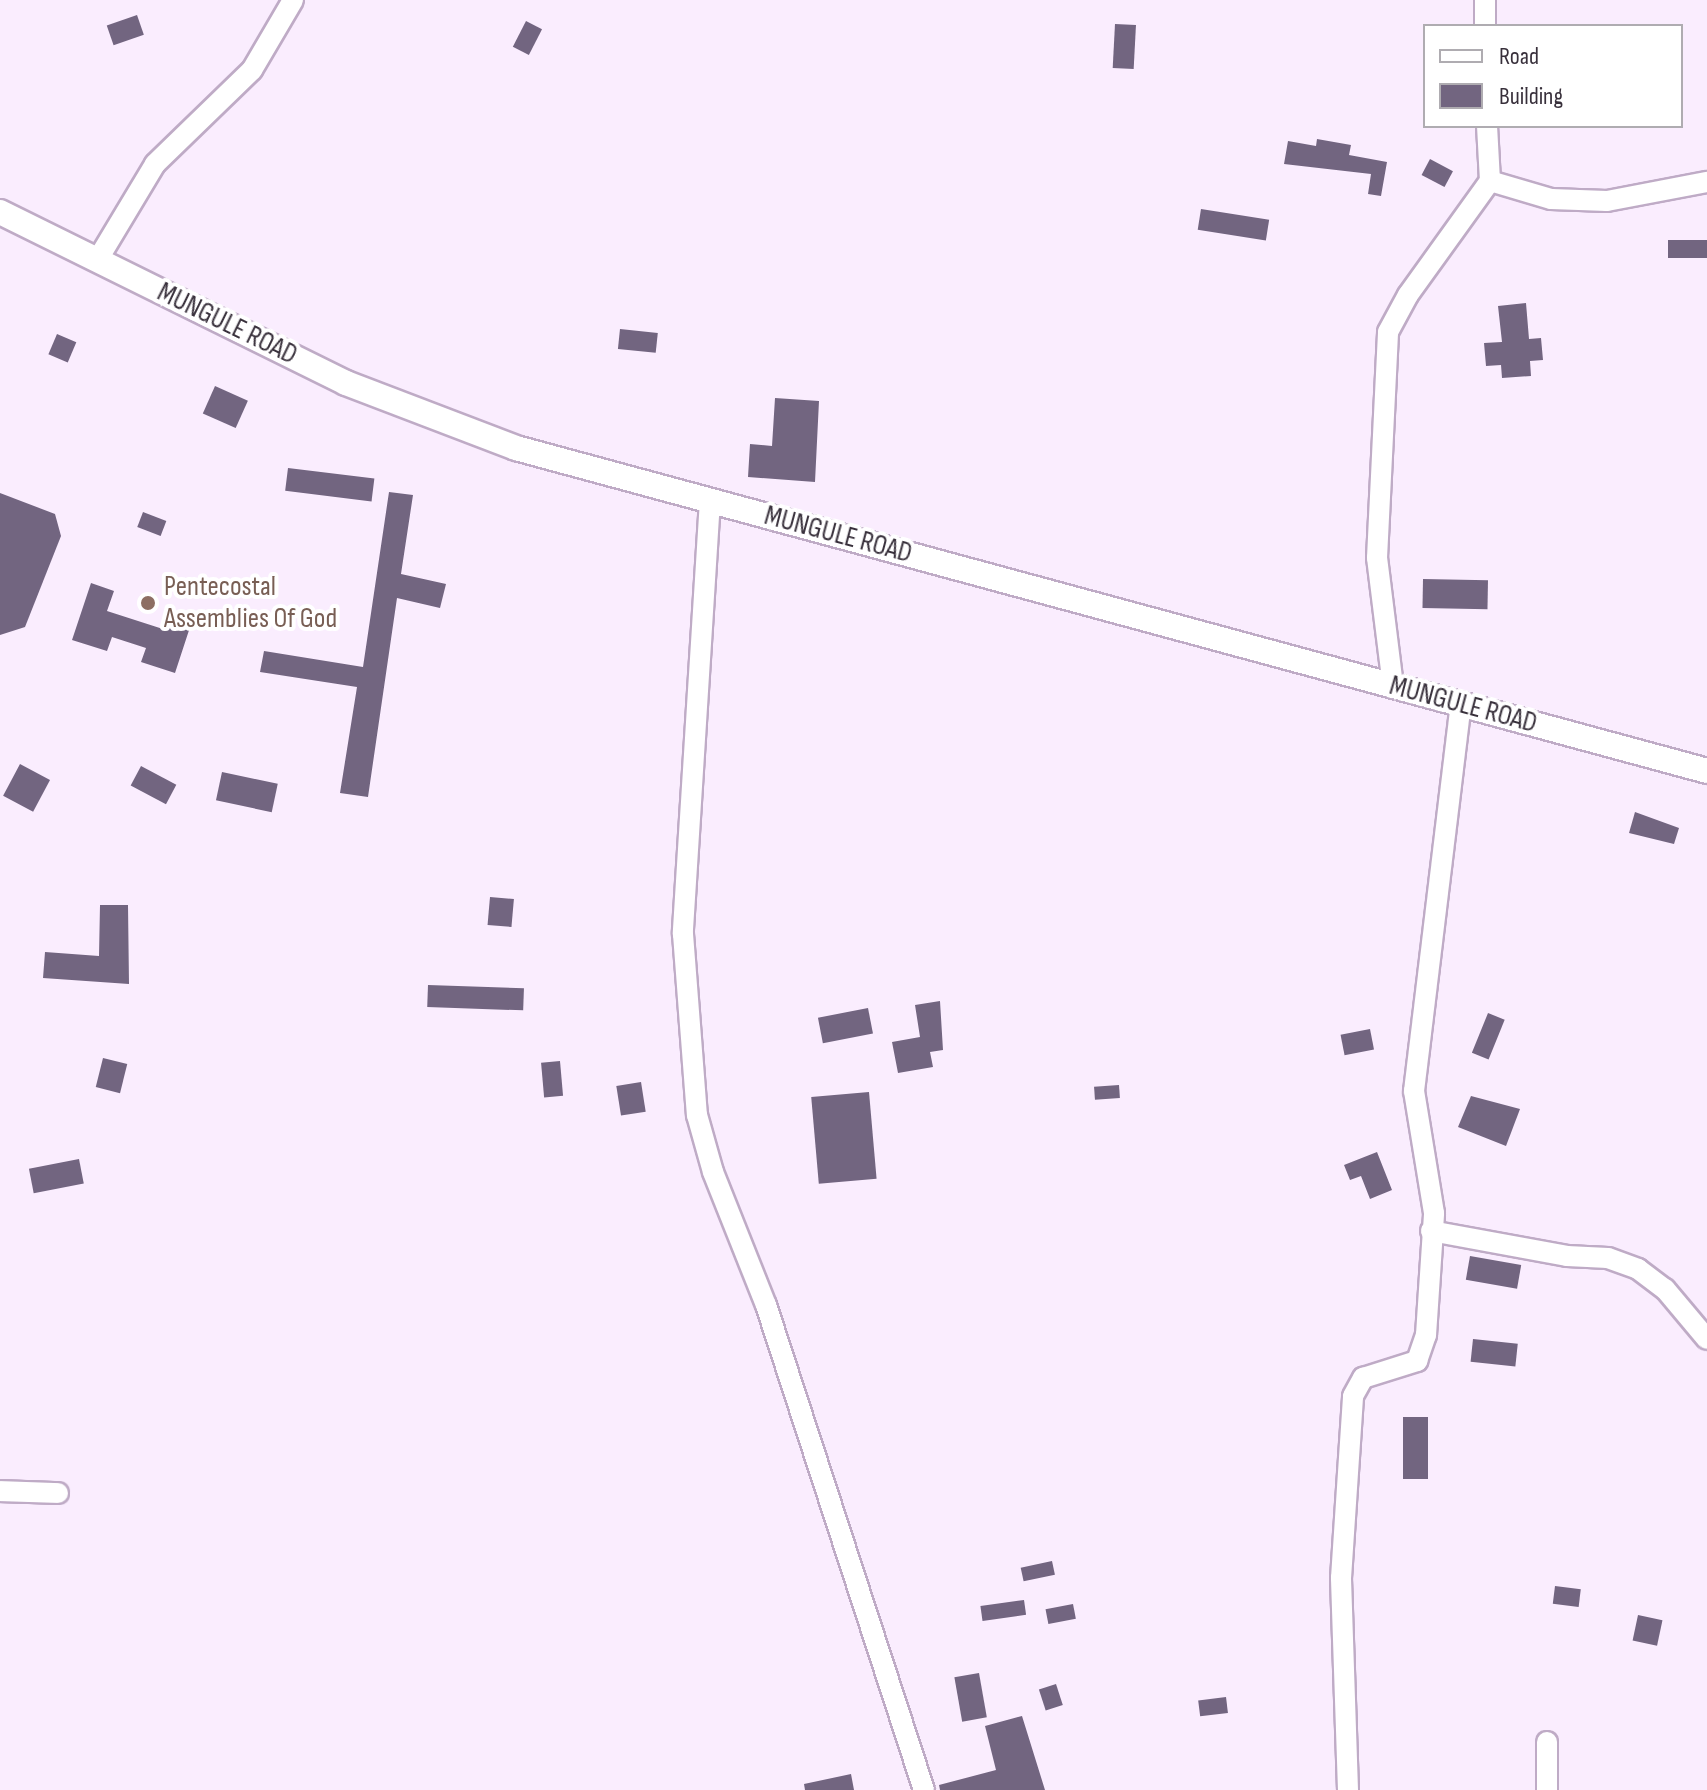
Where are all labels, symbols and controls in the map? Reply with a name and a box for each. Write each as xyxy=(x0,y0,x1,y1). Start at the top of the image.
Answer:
legend xyxy=(1423,24,1683,128)
text: Road xyxy=(1499,42,1539,71)
text: Building xyxy=(1499,82,1563,111)
street label: MUNGULE ROAD xyxy=(152,276,302,372)
street label: MUNGULE ROAD xyxy=(761,499,915,571)
place label: Pentecostal Assemblies Of God xyxy=(164,570,337,636)
marker: Pentecostal Assemblies Of God xyxy=(139,594,157,612)
street label: MUNGULE ROAD xyxy=(1386,669,1540,741)

